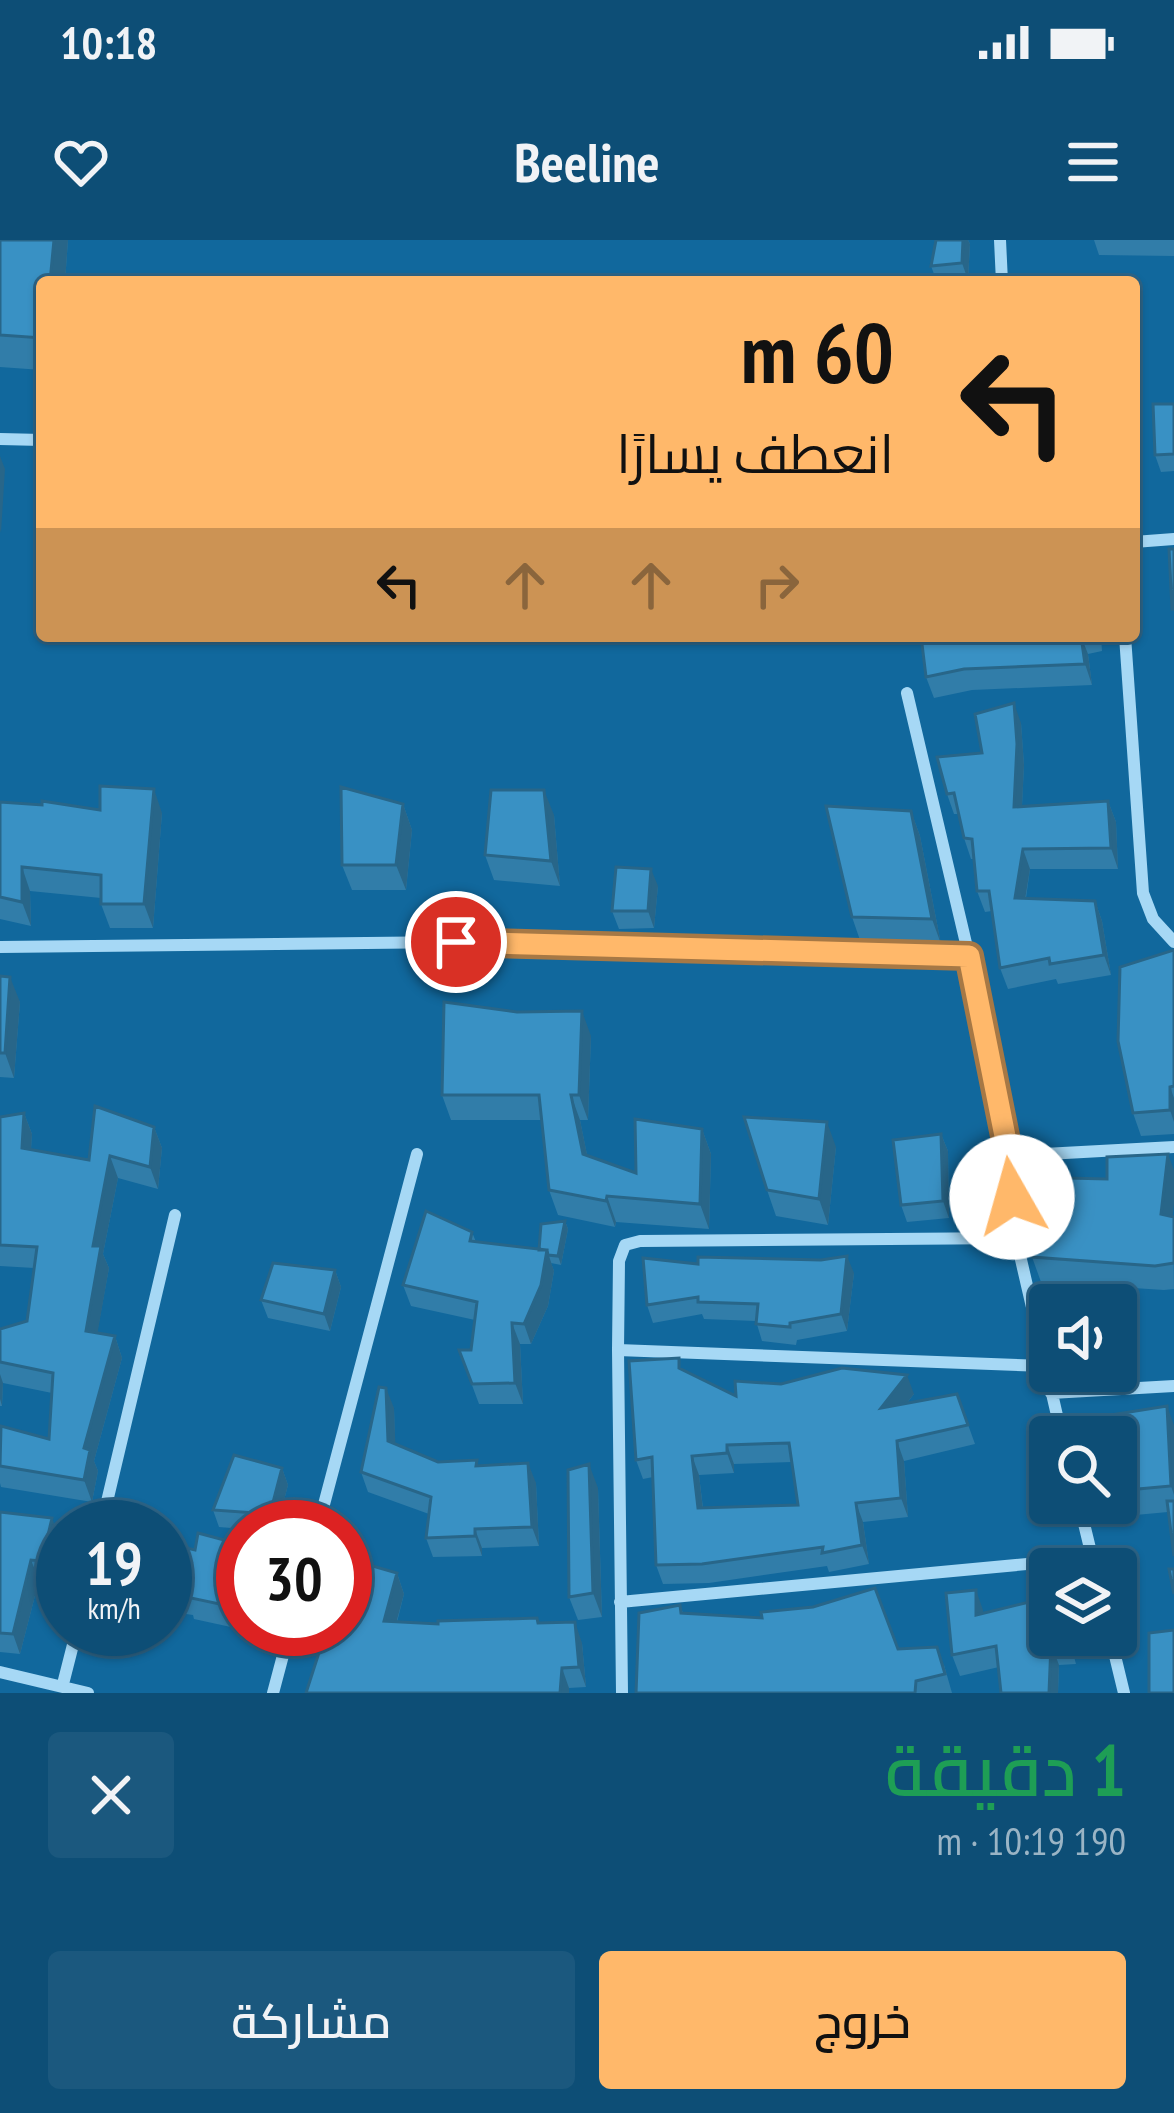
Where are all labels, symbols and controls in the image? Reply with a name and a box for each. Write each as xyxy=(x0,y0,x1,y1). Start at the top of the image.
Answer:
text: 10:18 xyxy=(60,13,157,71)
text: Beeline xyxy=(514,127,660,197)
icon: heart xyxy=(48,129,114,195)
icon: menu xyxy=(1060,129,1126,195)
text: 60 m xyxy=(741,297,894,406)
icon: left xyxy=(936,324,1092,480)
text: انعطف يسارًا xyxy=(616,418,894,488)
icon: left xyxy=(366,552,432,618)
icon: ahead xyxy=(492,552,558,618)
icon: ahead xyxy=(618,552,684,618)
icon: right xyxy=(744,552,810,618)
pin xyxy=(405,891,507,993)
icon: arrive xyxy=(423,909,489,975)
position arrow xyxy=(949,1134,1075,1260)
map controls xyxy=(1029,1284,1137,1656)
button: sound xyxy=(1029,1284,1137,1392)
button: search xyxy=(1029,1416,1137,1524)
speed limit sign: 30 xyxy=(216,1500,372,1656)
text: 19 xyxy=(85,1524,143,1602)
button: layers xyxy=(1029,1548,1137,1656)
text: km/h xyxy=(87,1588,141,1627)
text: 1 دقيقة xyxy=(885,1723,1126,1816)
button: close xyxy=(48,1732,174,1858)
text: 190 m · 10:19 xyxy=(937,1815,1126,1866)
button: مشاركة xyxy=(48,1951,575,2089)
button: خروج xyxy=(599,1951,1126,2089)

